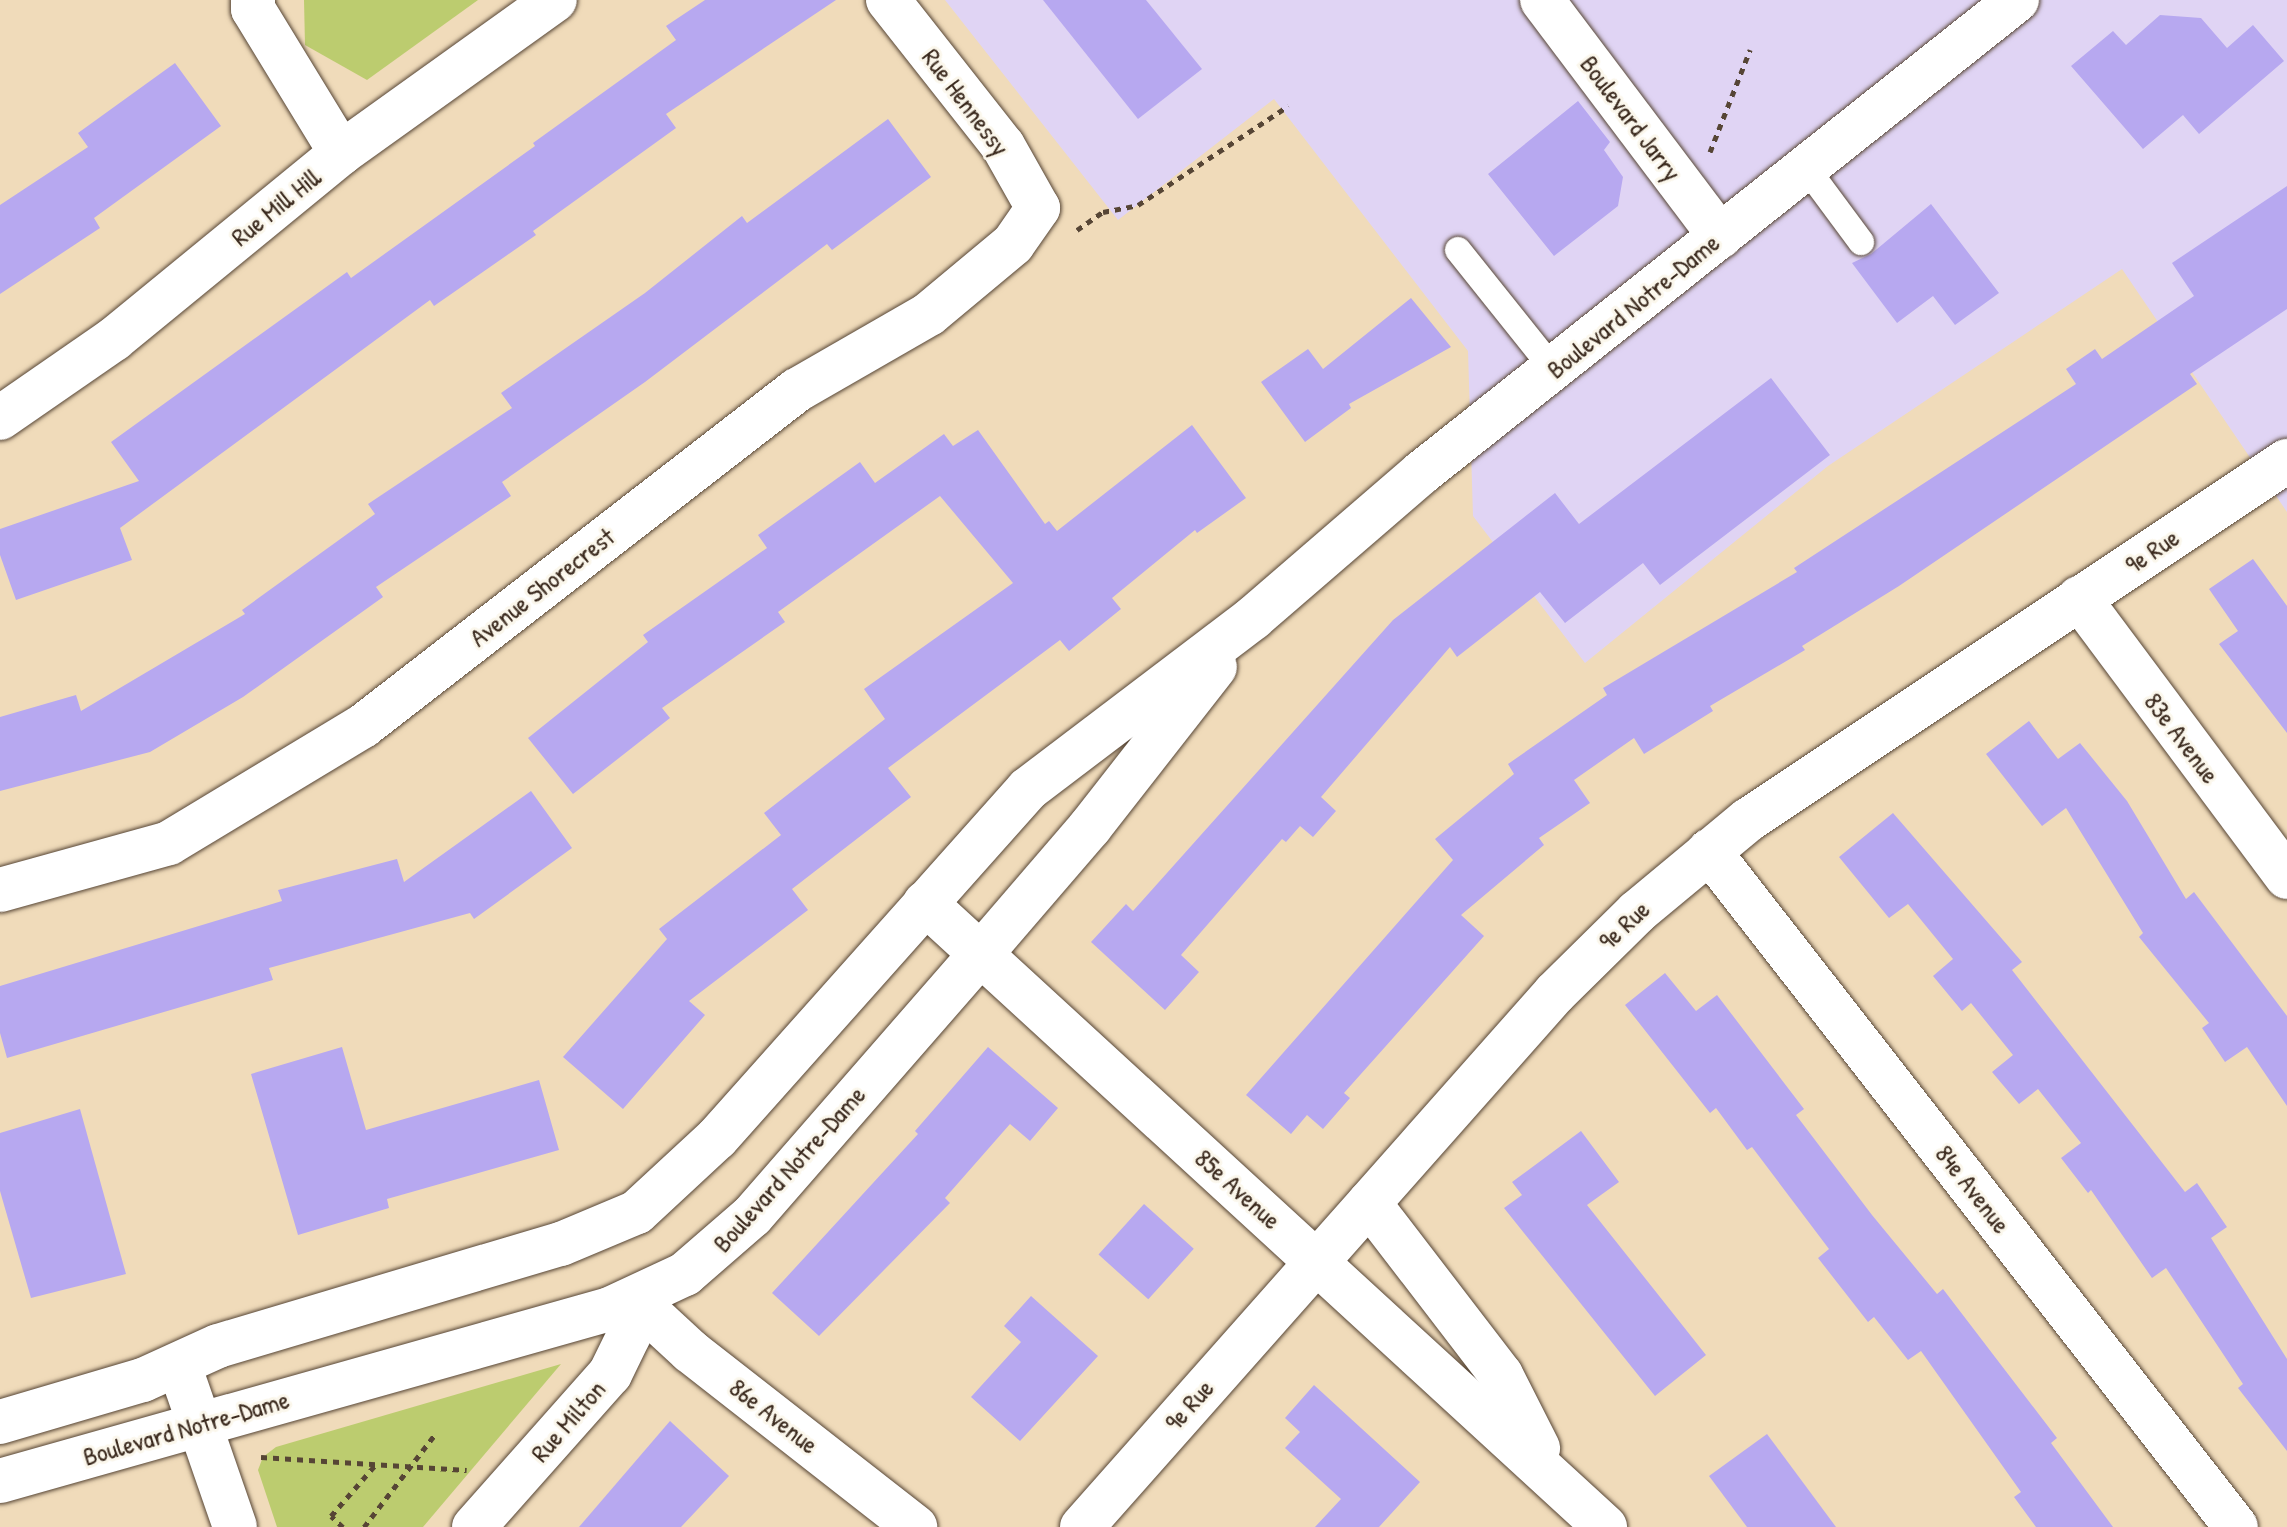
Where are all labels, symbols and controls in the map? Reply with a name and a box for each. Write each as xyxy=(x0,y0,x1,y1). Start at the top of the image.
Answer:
street label: Rue Hennessy xyxy=(916,42,1016,162)
street label: Boulevard Jarry xyxy=(1574,49,1688,187)
street label: Rue Mill Hill xyxy=(225,161,327,253)
street label: Boulevard Notre-Dame xyxy=(1541,227,1725,385)
street label: Avenue Shorecrest xyxy=(463,521,621,653)
street label: 9e Rue xyxy=(2119,522,2185,580)
street label: 83e Avenue xyxy=(2138,687,2226,789)
street label: 9e Rue xyxy=(1592,894,1656,956)
street label: Boulevard Notre-Dame xyxy=(706,1080,872,1258)
street label: 84e Avenue xyxy=(1929,1139,2017,1239)
street label: 85e Avenue xyxy=(1189,1142,1287,1236)
street label: 86e Avenue xyxy=(723,1372,825,1460)
street label: 9e Rue xyxy=(1158,1373,1220,1437)
street label: Rue Milton xyxy=(524,1374,612,1468)
street label: Boulevard Notre-Dame xyxy=(79,1384,293,1472)

